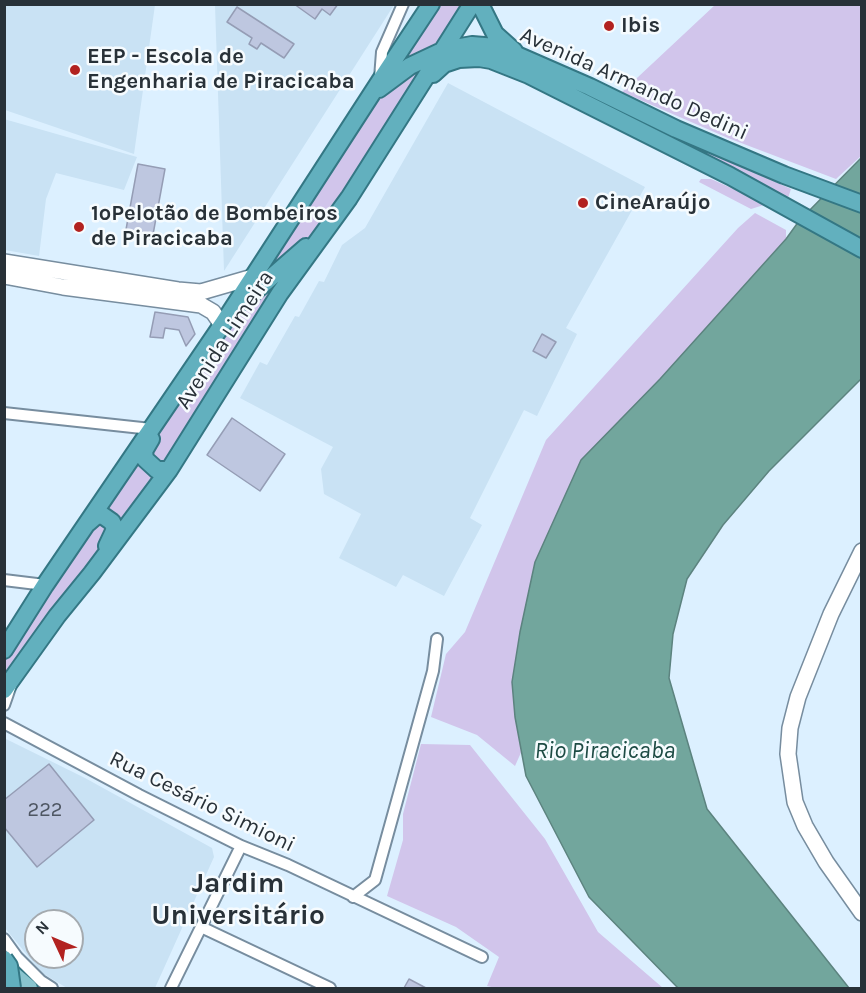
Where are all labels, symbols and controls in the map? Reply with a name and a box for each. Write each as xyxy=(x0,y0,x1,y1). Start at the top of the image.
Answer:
place label: Ibis xyxy=(621,13,660,39)
marker: Ibis xyxy=(602,19,616,33)
street label: Avenida Armando Dedini xyxy=(516,22,752,146)
place label: EEP - Escola de Engenharia de Piracicaba xyxy=(87,44,355,96)
marker: EEP - Escola de Engenharia de Piracicaba xyxy=(68,63,82,77)
place label: CineAraújo xyxy=(595,190,710,216)
marker: CineAraújo xyxy=(576,196,590,210)
place label: 1ºPelotão de Bombeiros de Piracicaba xyxy=(91,201,338,252)
marker: 1ºPelotão de Bombeiros de Piracicaba xyxy=(72,220,86,234)
street label: Avenida Limeira xyxy=(170,266,280,414)
water label: Rio Piracicaba xyxy=(535,737,675,765)
street label: Rua Cesário Simioni xyxy=(105,746,299,858)
house number: 222 xyxy=(28,798,62,822)
district label: Jardim Universitário xyxy=(151,867,325,933)
north arrow xyxy=(24,909,84,969)
text: N xyxy=(31,917,53,938)

